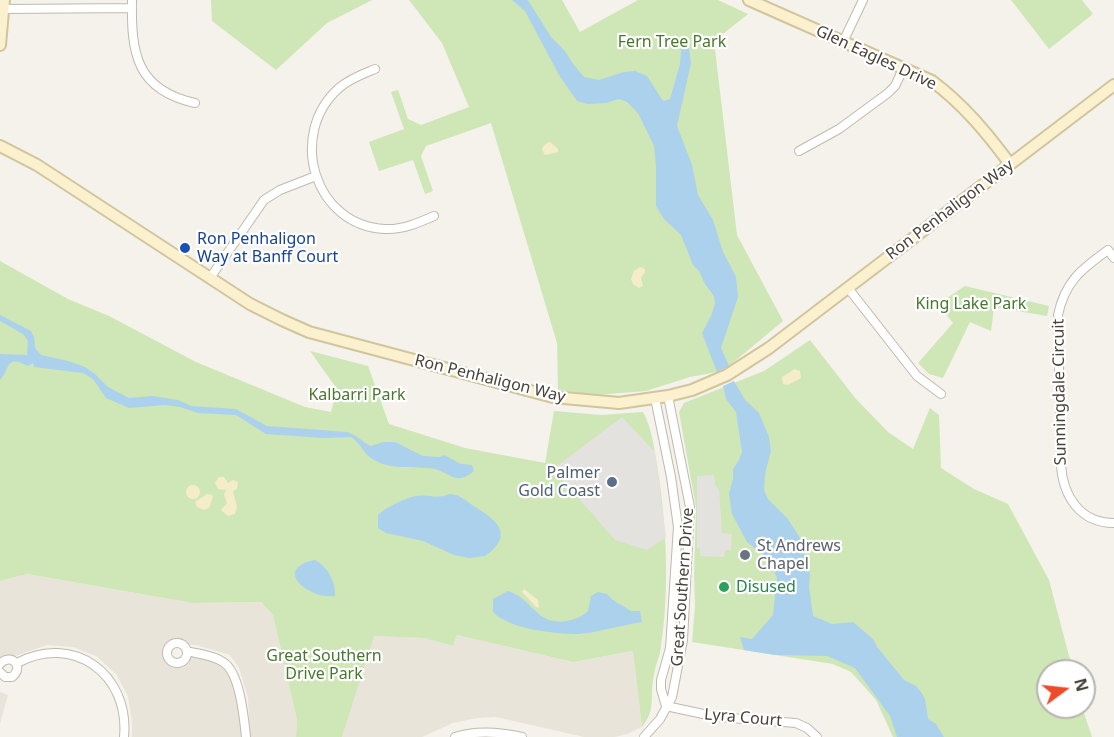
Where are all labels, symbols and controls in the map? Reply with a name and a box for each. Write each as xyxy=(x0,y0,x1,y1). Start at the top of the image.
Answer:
street label: Glen Eagles Drive xyxy=(813,22,939,94)
park label: Fern Tree Park xyxy=(618,32,726,52)
street label: Ron Penhaligon Way xyxy=(882,156,1018,264)
place label: Ron Penhaligon Way at Banff Court xyxy=(197,229,338,267)
marker: Ron Penhaligon Way at Banff Court xyxy=(178,241,192,255)
park label: King Lake Park xyxy=(916,294,1026,314)
street label: Sunningdale Circuit xyxy=(1049,319,1071,465)
street label: Ron Penhaligon Way xyxy=(413,351,567,407)
park label: Kalbarri Park xyxy=(308,385,406,405)
place label: Palmer Gold Coast xyxy=(518,463,600,501)
marker: Palmer Gold Coast xyxy=(605,475,619,489)
street label: Great Southern Drive xyxy=(668,507,698,667)
place label: St Andrews Chapel xyxy=(757,536,841,574)
marker: St Andrews Chapel xyxy=(738,548,752,562)
place label: Disused xyxy=(736,577,796,597)
marker: Disused xyxy=(717,580,731,594)
park label: Great Southern Drive Park xyxy=(266,646,382,684)
north arrow xyxy=(1036,659,1096,719)
text: N xyxy=(1069,676,1094,694)
street label: Lyra Court xyxy=(703,705,783,731)

